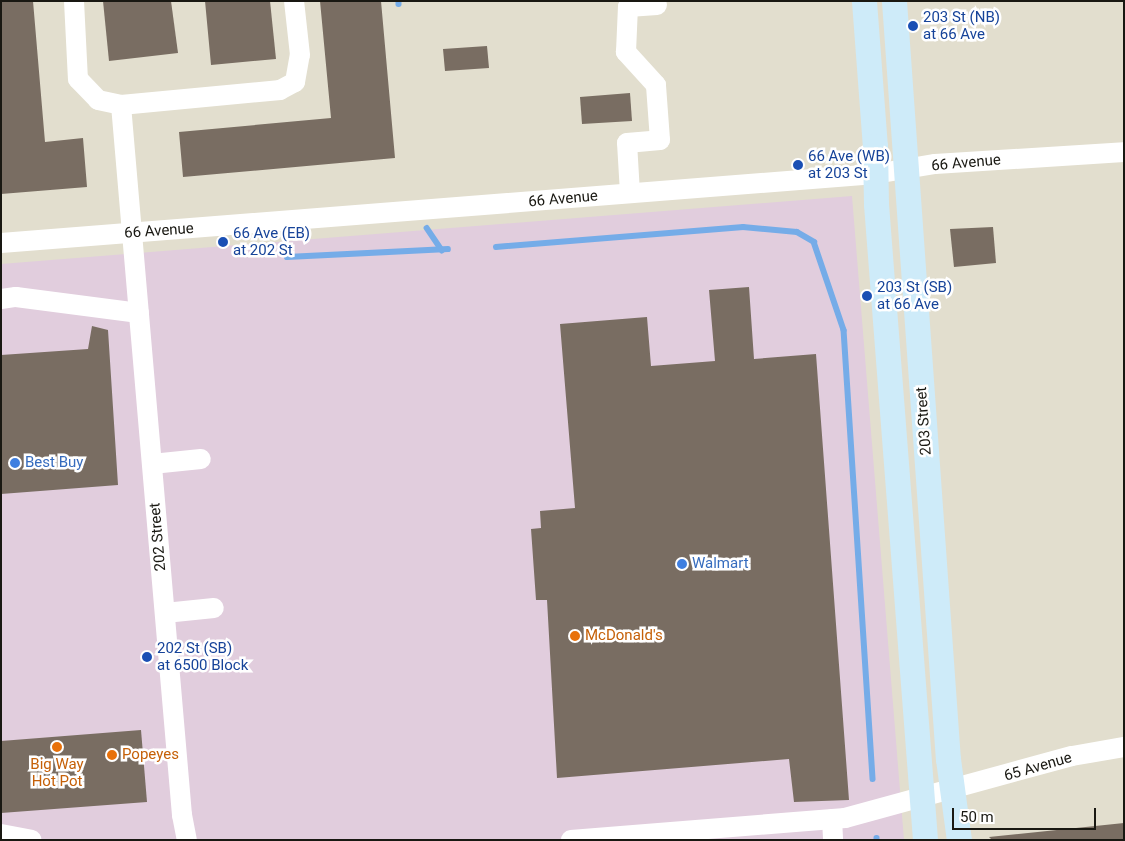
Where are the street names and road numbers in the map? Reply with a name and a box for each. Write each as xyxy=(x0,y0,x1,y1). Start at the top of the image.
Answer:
street label: 66 Avenue xyxy=(931,151,1001,175)
street label: 66 Avenue xyxy=(528,187,598,211)
street label: 66 Avenue xyxy=(124,220,194,242)
street label: 203 Street xyxy=(913,386,935,456)
street label: 202 Street xyxy=(146,502,170,572)
street label: 65 Avenue xyxy=(1002,749,1074,785)

